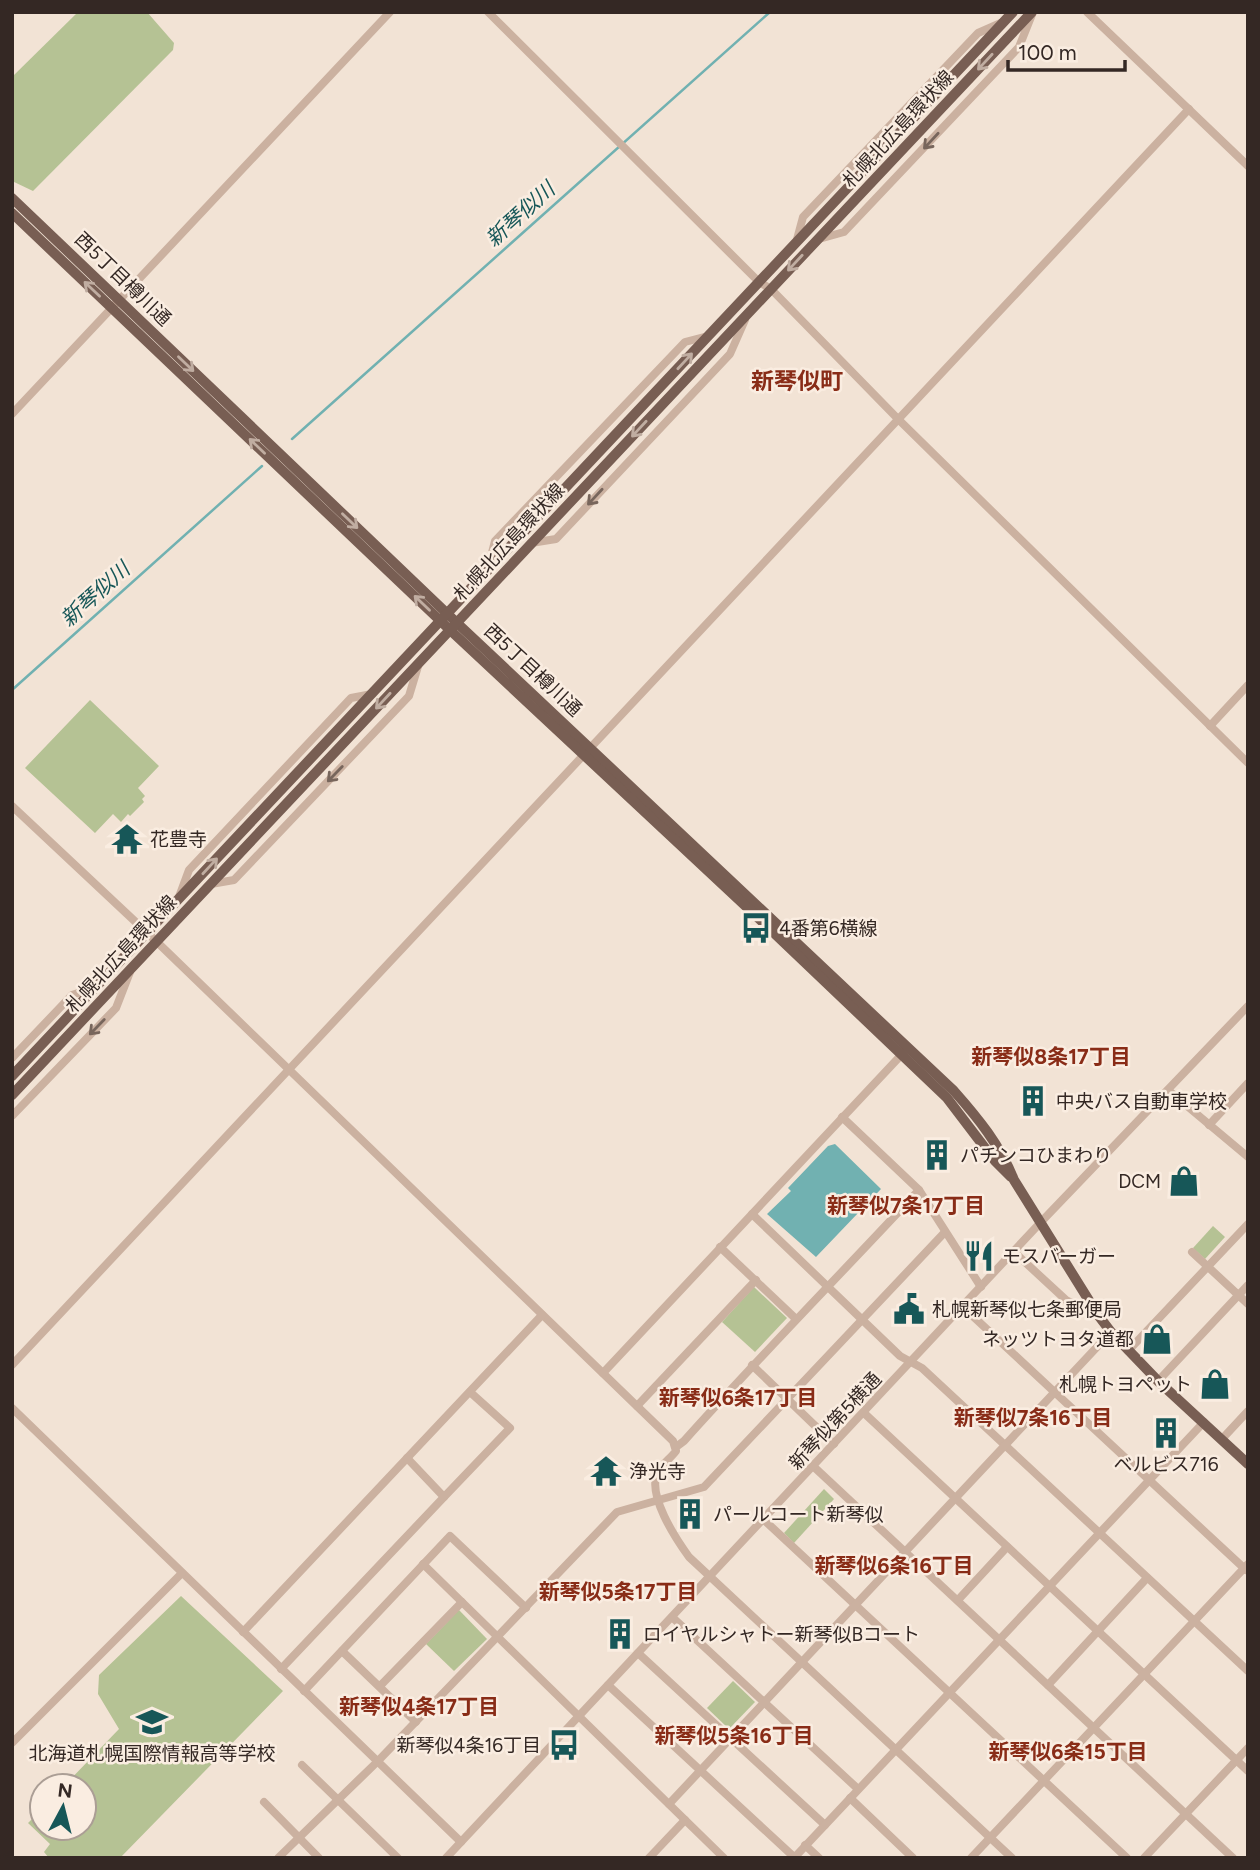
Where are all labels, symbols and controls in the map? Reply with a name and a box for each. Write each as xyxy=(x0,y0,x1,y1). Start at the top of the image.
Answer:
scale bar xyxy=(1008,28,1125,72)
text: 100 m xyxy=(1018,40,1077,65)
one-way arrow xyxy=(977,53,994,70)
street label: 札幌北広島環状線 xyxy=(838,66,958,192)
one-way arrow xyxy=(922,132,939,149)
water label: 新琴似川 xyxy=(480,175,561,251)
street label: 西5丁目樽川通 xyxy=(70,227,176,331)
one-way arrow xyxy=(787,254,804,271)
one-way arrow xyxy=(84,280,101,297)
one-way arrow xyxy=(677,353,694,370)
one-way arrow xyxy=(177,355,194,372)
district label: 新琴似町 xyxy=(751,367,843,395)
one-way arrow xyxy=(631,420,648,437)
one-way arrow xyxy=(249,437,266,454)
street label: 札幌北広島環状線 xyxy=(449,479,569,605)
one-way arrow xyxy=(587,488,604,505)
one-way arrow xyxy=(342,512,359,529)
water label: 新琴似川 xyxy=(55,555,136,631)
one-way arrow xyxy=(413,594,430,611)
street label: 西5丁目樽川通 xyxy=(479,619,587,721)
one-way arrow xyxy=(374,692,391,709)
one-way arrow xyxy=(327,765,344,782)
temple icon: 花豊寺 xyxy=(110,822,144,856)
place label: 花豊寺 xyxy=(150,828,207,851)
one-way arrow xyxy=(202,858,219,875)
street label: 札幌北広島環状線 xyxy=(61,891,181,1017)
bus stop icon: 4番第6横線 xyxy=(739,911,773,945)
place label: 4番第6横線 xyxy=(779,917,878,940)
one-way arrow xyxy=(89,1018,106,1035)
district label: 新琴似8条17丁目 xyxy=(971,1044,1131,1069)
building icon: 中央バス自動車学校 xyxy=(1016,1084,1050,1118)
place label: 中央バス自動車学校 xyxy=(1056,1090,1227,1113)
building icon: パチンコひまわり xyxy=(920,1138,954,1172)
place label: パチンコひまわり xyxy=(960,1144,1112,1167)
shop icon: DCM xyxy=(1167,1164,1201,1198)
place label: DCM xyxy=(1118,1170,1161,1193)
district label: 新琴似7条17丁目 xyxy=(827,1193,985,1218)
restaurant icon: モスバーガー xyxy=(962,1239,996,1273)
place label: モスバーガー xyxy=(1002,1245,1116,1268)
public building icon: 札幌新琴似七条郵便局 xyxy=(892,1292,926,1326)
place label: 札幌新琴似七条郵便局 xyxy=(932,1298,1122,1321)
shop icon: ネッツトヨタ道都 xyxy=(1140,1322,1174,1356)
place label: ネッツトヨタ道都 xyxy=(982,1328,1134,1351)
street label: 新琴似第5横通 xyxy=(784,1367,886,1475)
shop icon: 札幌トヨペット xyxy=(1198,1367,1232,1401)
place label: 札幌トヨペット xyxy=(1059,1373,1192,1396)
district label: 新琴似6条17丁目 xyxy=(659,1385,817,1410)
district label: 新琴似7条16丁目 xyxy=(954,1405,1112,1430)
building icon: ベルビス716 xyxy=(1149,1416,1183,1450)
place label: ベルビス716 xyxy=(1114,1453,1219,1476)
temple icon: 浄光寺 xyxy=(589,1454,623,1488)
place label: 浄光寺 xyxy=(629,1460,686,1483)
building icon: パールコート新琴似 xyxy=(673,1497,707,1531)
place label: パールコート新琴似 xyxy=(713,1503,884,1526)
district label: 新琴似6条16丁目 xyxy=(814,1553,974,1578)
district label: 新琴似5条17丁目 xyxy=(539,1579,697,1604)
building icon: ロイヤルシャトー新琴似Bコート xyxy=(603,1617,637,1651)
place label: ロイヤルシャトー新琴似Bコート xyxy=(643,1623,920,1646)
district label: 新琴似4条17丁目 xyxy=(339,1694,499,1719)
school or university icon: 北海道札幌国際情報高等学校 xyxy=(135,1705,169,1739)
district label: 新琴似5条16丁目 xyxy=(654,1723,814,1748)
bus stop icon: 新琴似4条16丁目 xyxy=(547,1728,581,1762)
place label: 新琴似4条16丁目 xyxy=(397,1734,541,1757)
district label: 新琴似6条15丁目 xyxy=(988,1739,1148,1764)
place label: 北海道札幌国際情報高等学校 xyxy=(28,1742,276,1765)
north arrow xyxy=(28,1772,98,1842)
text: N xyxy=(56,1778,74,1803)

